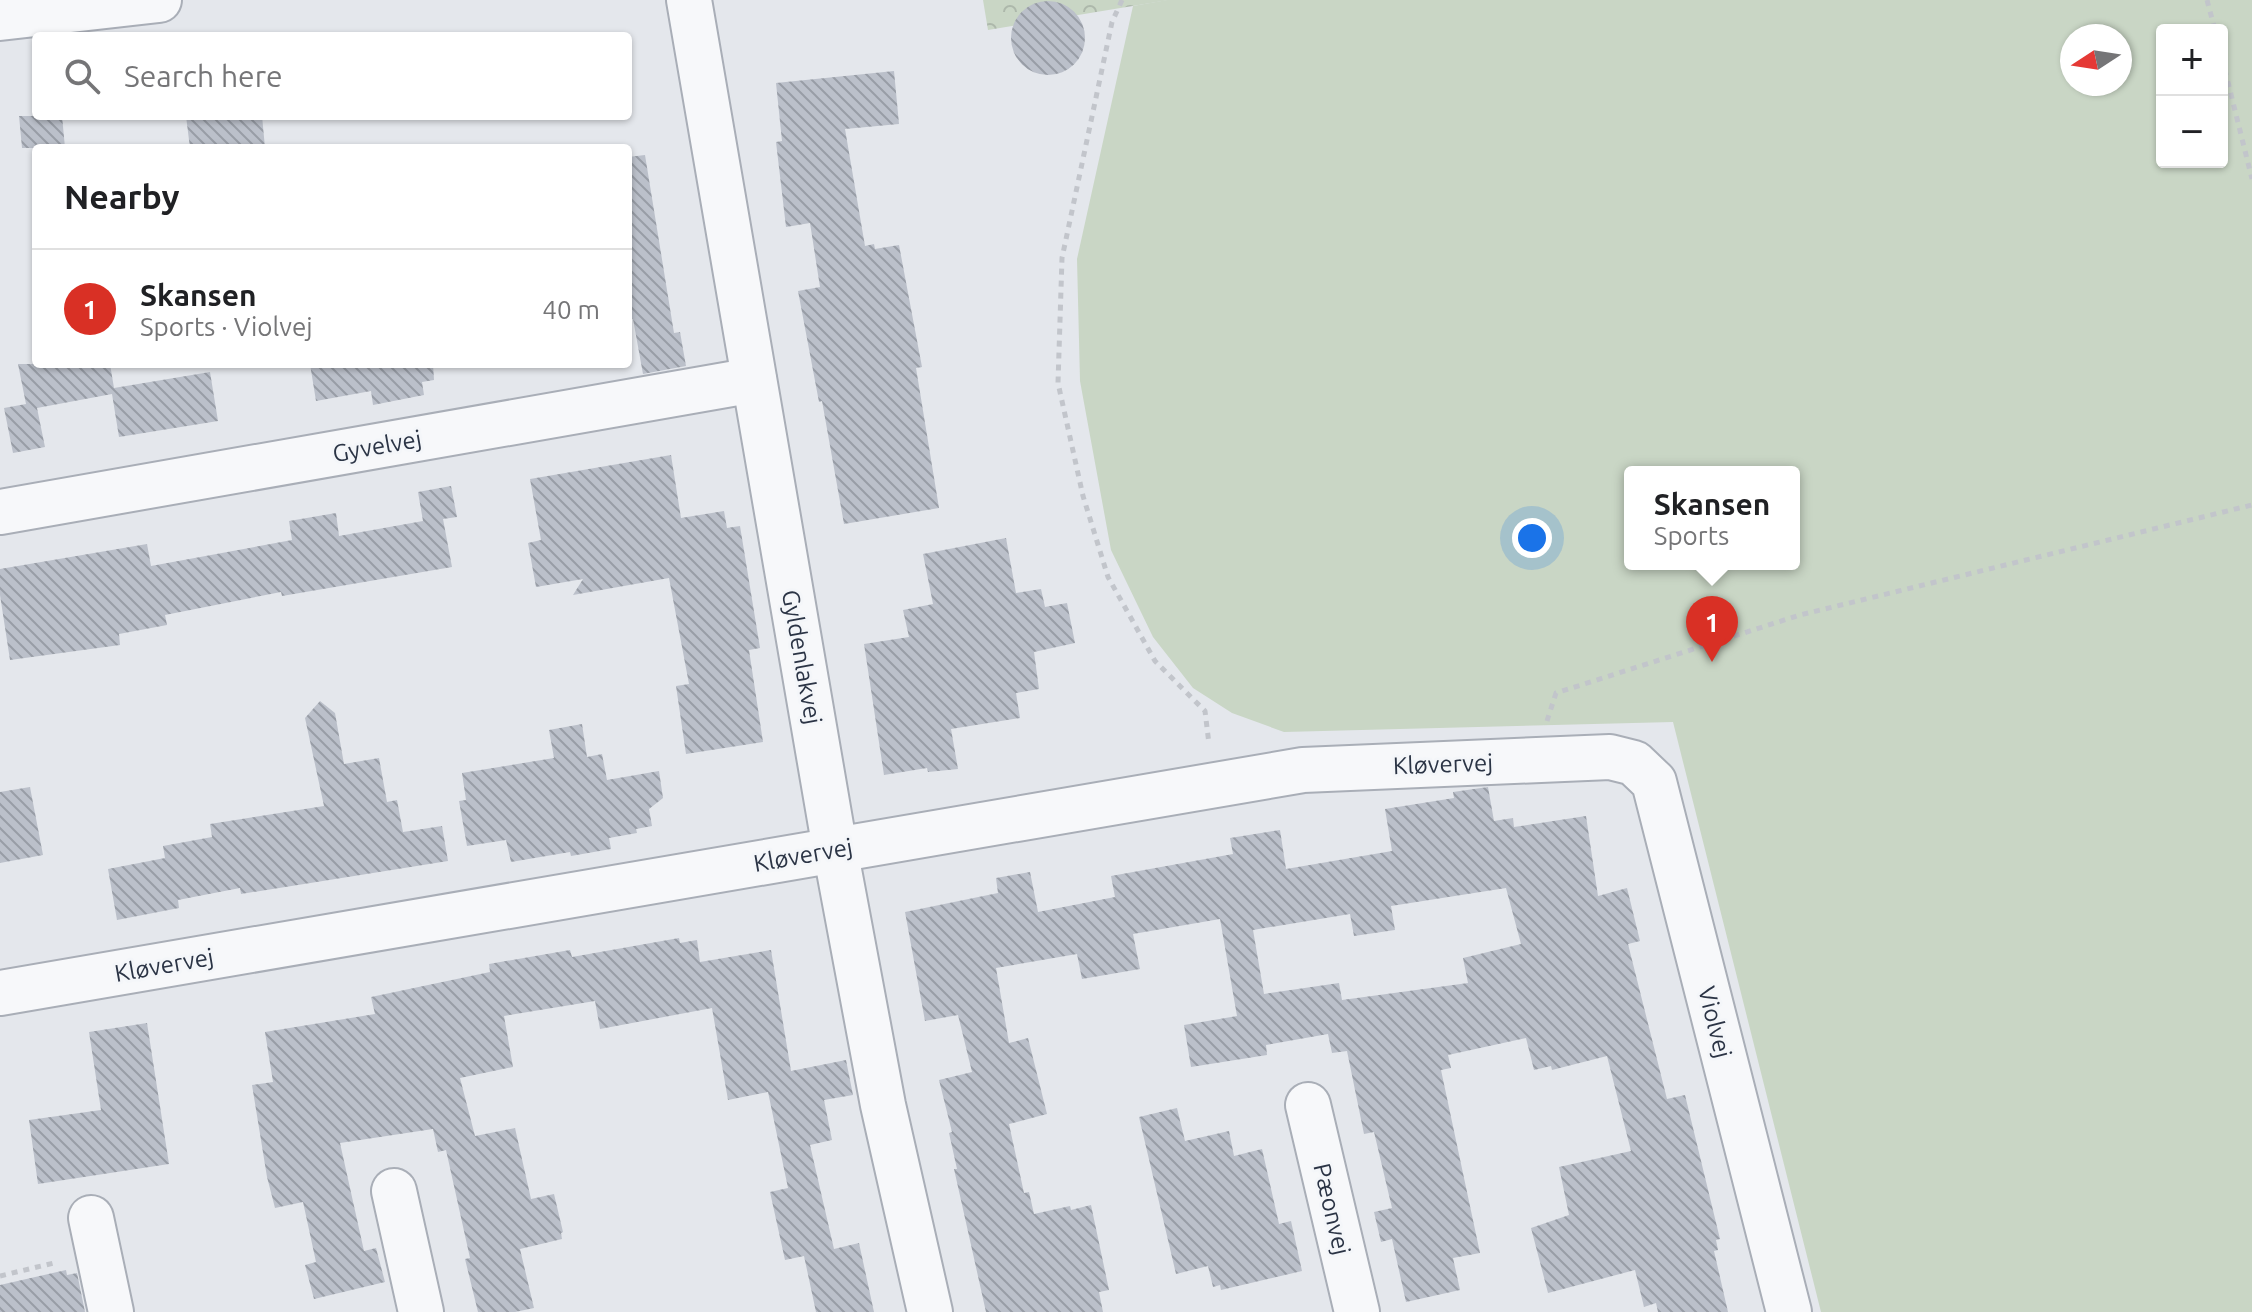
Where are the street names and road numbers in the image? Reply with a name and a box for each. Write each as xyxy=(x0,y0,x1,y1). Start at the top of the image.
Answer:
street label: Gyvelvej xyxy=(331,425,423,467)
street label: Gyldenlakvej xyxy=(777,588,827,726)
street label: Kløvervej xyxy=(1392,749,1494,779)
street label: Kløvervej xyxy=(751,833,855,877)
street label: Kløvervej xyxy=(112,943,216,987)
street label: Violvej xyxy=(1693,983,1737,1061)
street label: Pæonvej xyxy=(1308,1161,1356,1257)

